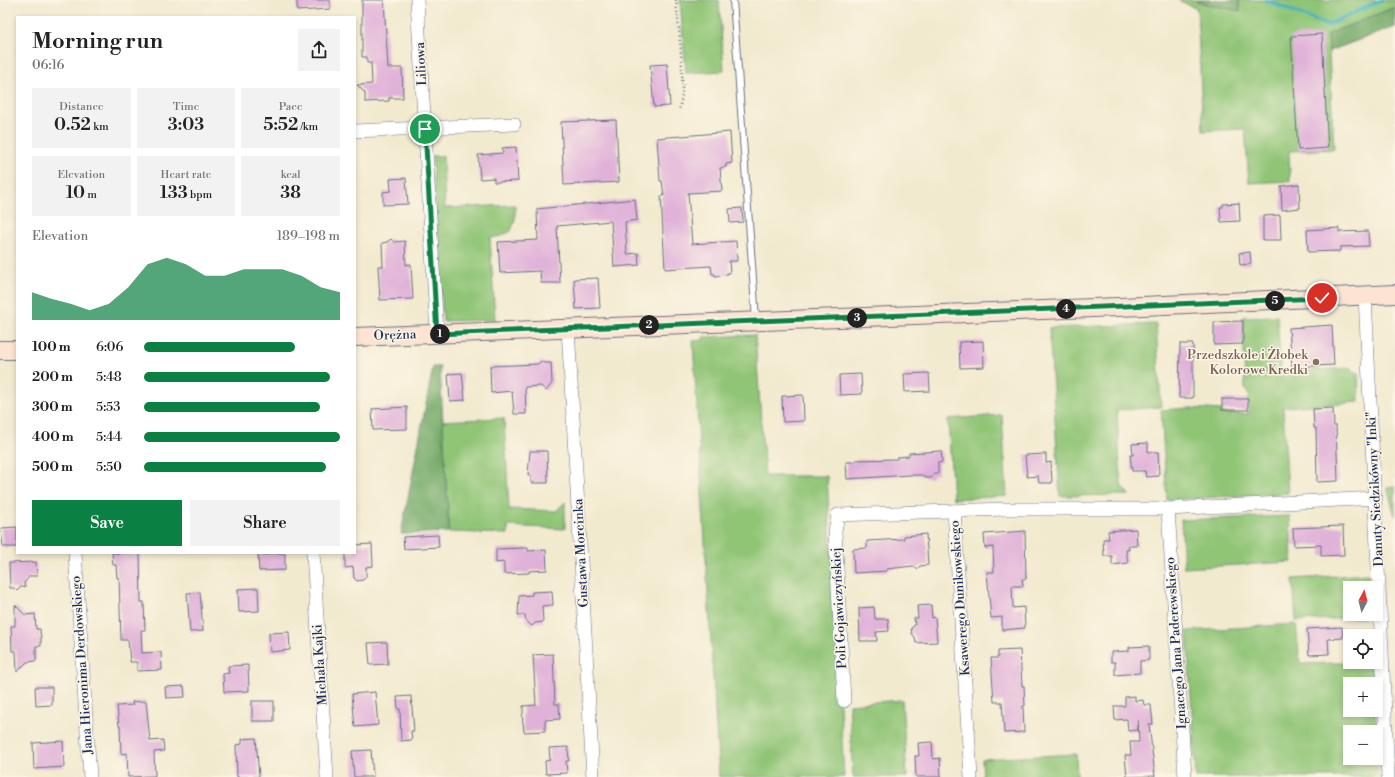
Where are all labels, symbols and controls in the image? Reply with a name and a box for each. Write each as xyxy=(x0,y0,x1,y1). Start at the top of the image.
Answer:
text: Morning run xyxy=(32,28,163,55)
button: share xyxy=(298,29,340,71)
street label: Liliowa xyxy=(412,41,430,86)
text: 06:16 xyxy=(32,57,64,73)
text: Distance xyxy=(59,100,104,114)
text: Time xyxy=(173,100,199,114)
text: Pace xyxy=(279,100,302,114)
pin xyxy=(408,112,442,146)
text: 0.52 xyxy=(54,114,91,136)
text: 3:03 xyxy=(168,114,204,136)
text: 5:52 xyxy=(263,114,298,136)
icon: arrive xyxy=(414,118,436,140)
text: km xyxy=(91,120,109,134)
text: /km xyxy=(298,120,318,134)
text: Elevation xyxy=(58,168,105,182)
text: Heart rate xyxy=(161,168,211,182)
text: kcal xyxy=(281,168,301,182)
text: 10 xyxy=(66,182,85,204)
text: 133 xyxy=(160,182,188,204)
text: 38 xyxy=(280,182,301,204)
text: m xyxy=(85,188,97,202)
text: bpm xyxy=(188,188,212,202)
text: Elevation xyxy=(32,228,88,244)
text: 189–198 m xyxy=(277,228,340,244)
pin xyxy=(1305,281,1339,315)
icon: check xyxy=(1311,287,1333,309)
pin: 5 xyxy=(1265,291,1285,311)
text: 5 xyxy=(1272,294,1278,308)
pin: 4 xyxy=(1056,299,1076,319)
text: 4 xyxy=(1062,302,1070,316)
pin: 3 xyxy=(847,308,867,328)
text: 3 xyxy=(854,311,860,325)
pin: 2 xyxy=(639,315,659,335)
text: 2 xyxy=(646,318,652,332)
pin: 1 xyxy=(430,324,450,344)
street label: Orężna xyxy=(373,326,417,344)
text: 1 xyxy=(437,327,443,341)
text: 100 m xyxy=(32,339,71,355)
text: 6:06 xyxy=(96,339,123,355)
place label: Przedszkole i Żłobek Kolorowe Kredki xyxy=(1187,346,1309,378)
marker: Przedszkole i Żłobek Kolorowe Kredki xyxy=(1311,357,1321,367)
text: 200 m xyxy=(32,369,73,385)
text: 5:48 xyxy=(96,369,122,385)
text: 300 m xyxy=(32,399,73,415)
text: 5:53 xyxy=(96,399,120,415)
street label: Danuty Siedzikówny "Inki" xyxy=(1363,411,1387,567)
text: 400 m xyxy=(32,429,74,445)
text: 5:44 xyxy=(96,429,122,445)
text: 500 m xyxy=(32,459,73,475)
text: 5:50 xyxy=(96,459,122,475)
street label: Gustawa Morcinka xyxy=(570,498,592,608)
button: Save xyxy=(32,500,182,546)
button: Share xyxy=(190,500,340,546)
street label: Ksawerego Dunikowskiego xyxy=(947,520,973,676)
street label: Poli Gojawiczyńskiej xyxy=(828,547,850,669)
street label: Ignacego Jana Paderewskiego xyxy=(1162,557,1190,729)
street label: Jana Hieronima Derdowskiego xyxy=(68,575,96,756)
north arrow xyxy=(1343,581,1383,621)
map controls xyxy=(1343,581,1383,765)
street label: Michała Kajki xyxy=(309,624,331,706)
button: locate xyxy=(1343,629,1383,669)
button: + xyxy=(1343,677,1383,717)
button: − xyxy=(1343,725,1383,765)

